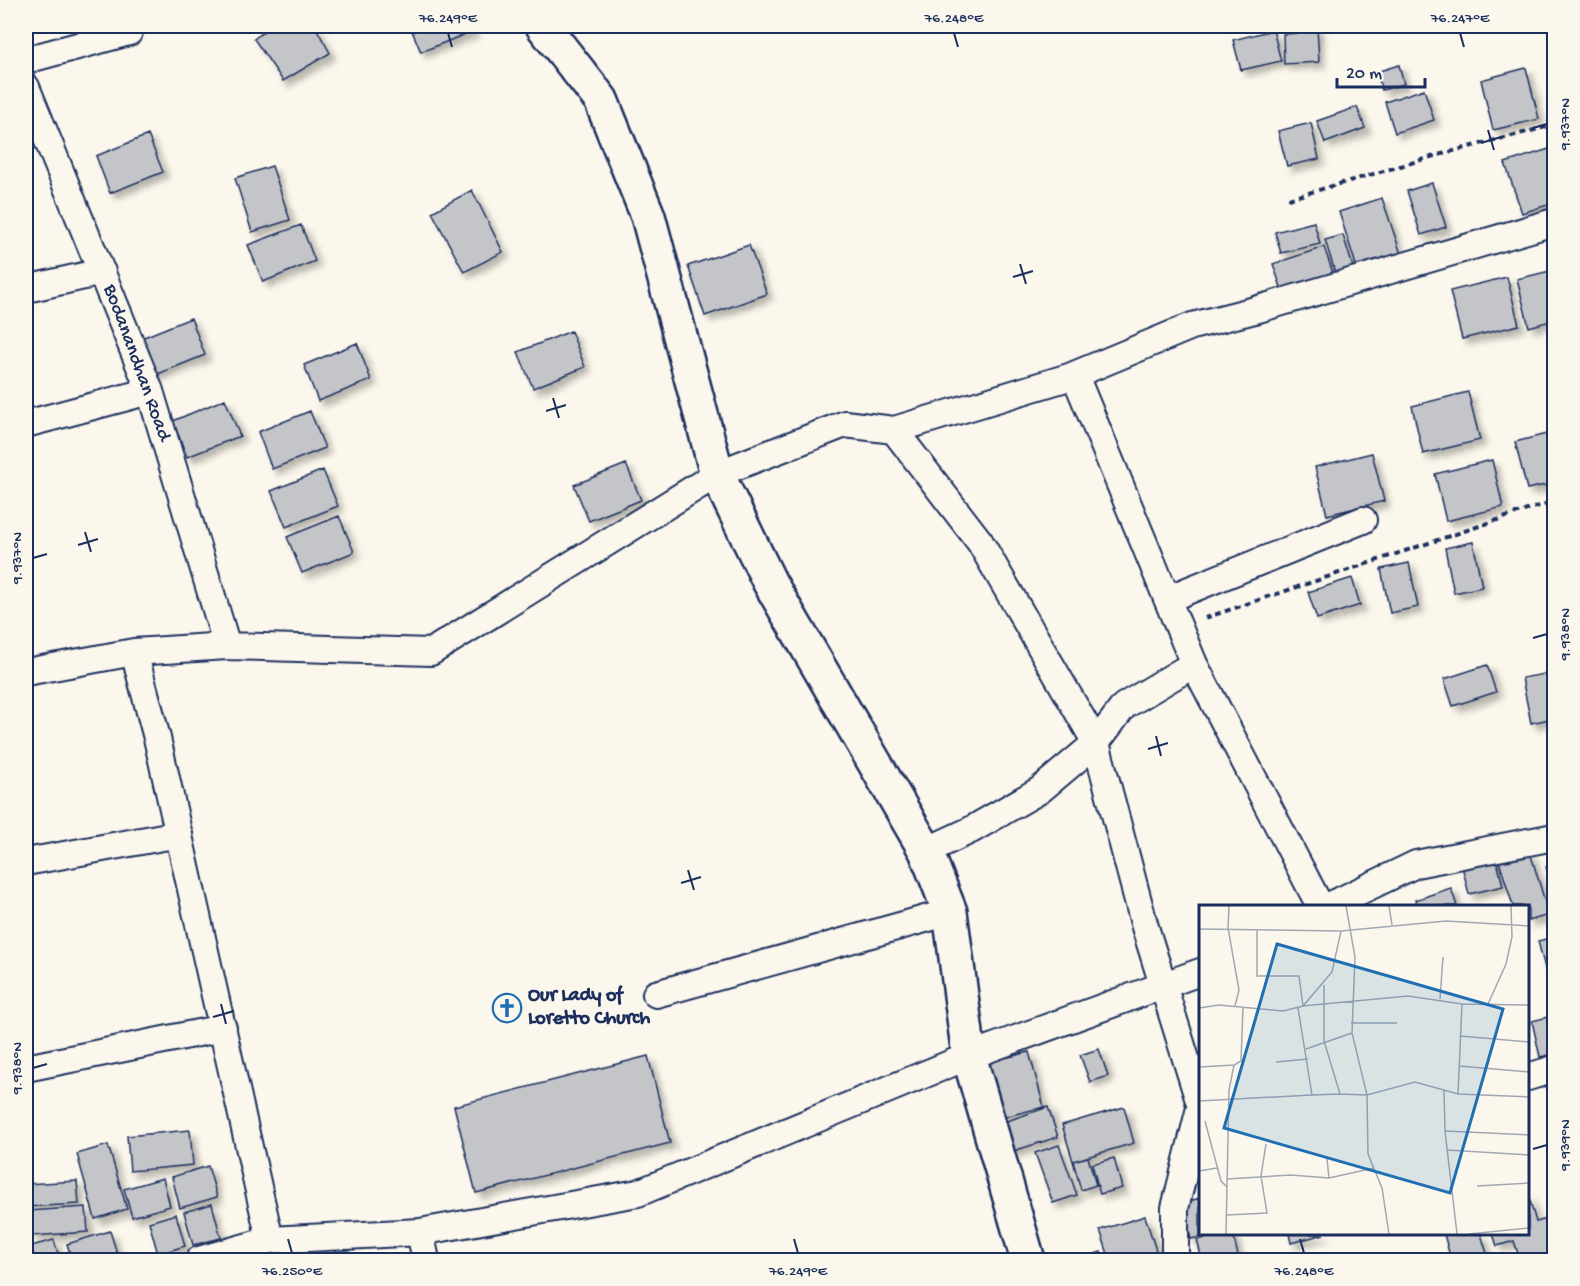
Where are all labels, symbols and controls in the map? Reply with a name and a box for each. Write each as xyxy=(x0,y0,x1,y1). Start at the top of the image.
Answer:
text: 76.249°E xyxy=(418,10,478,28)
text: 76.248°E xyxy=(924,10,984,28)
text: 76.247°E xyxy=(1430,10,1490,28)
scale bar xyxy=(1337,51,1426,89)
text: 20 m xyxy=(1346,64,1382,85)
text: 9.937°N xyxy=(1557,98,1575,151)
street label: Bodanandhan Road xyxy=(97,281,176,447)
text: 9.937°N xyxy=(9,532,27,585)
text: 9.938°N xyxy=(1557,608,1575,661)
inset map xyxy=(1199,905,1529,1235)
place label: Our Lady of Loretto Church xyxy=(528,985,650,1031)
church icon: Our Lady of Loretto Church xyxy=(491,992,523,1024)
text: 9.938°N xyxy=(9,1042,27,1095)
text: 9.939°N xyxy=(1557,1119,1575,1172)
text: 76.250°E xyxy=(261,1263,323,1281)
text: 76.249°E xyxy=(768,1263,828,1281)
text: 76.248°E xyxy=(1274,1263,1334,1281)

